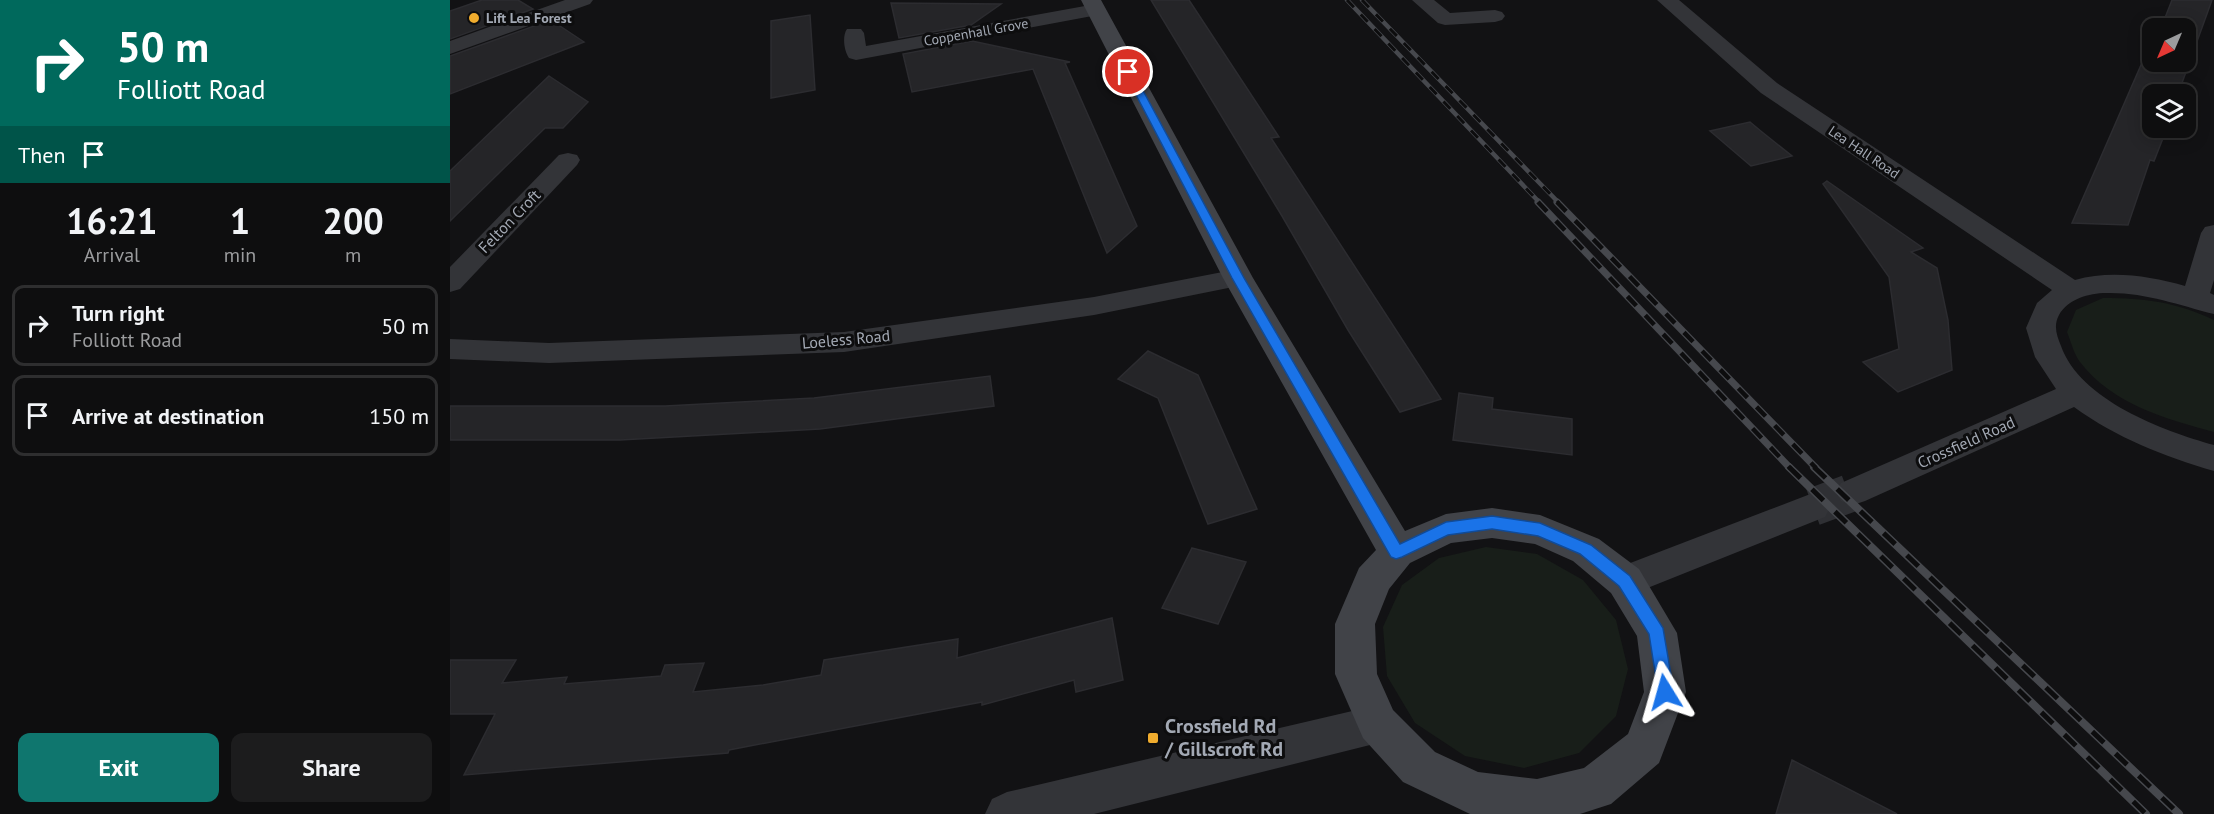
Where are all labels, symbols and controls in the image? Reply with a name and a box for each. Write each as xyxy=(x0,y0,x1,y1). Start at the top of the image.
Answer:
place label: Lift Lea Forest xyxy=(486,9,572,27)
marker: Lift Lea Forest xyxy=(467,11,481,25)
street label: Coppenhall Grove xyxy=(922,14,1030,50)
north arrow xyxy=(2142,18,2196,72)
map controls xyxy=(2142,18,2196,138)
text: 50 m xyxy=(117,19,209,74)
icon: right xyxy=(18,24,96,102)
pin xyxy=(1102,46,1153,97)
icon: arrive xyxy=(1111,55,1144,88)
text: Folliott Road xyxy=(117,72,266,106)
button: layers xyxy=(2142,84,2196,138)
street label: Lea Hall Road xyxy=(1825,122,1903,182)
icon: arrive xyxy=(77,138,110,171)
text: Then xyxy=(18,141,65,169)
street label: Felton Croft xyxy=(474,185,545,257)
text: 16:21 xyxy=(66,197,158,244)
text: 1 xyxy=(230,197,250,244)
text: 200 xyxy=(323,197,384,244)
text: Arrival xyxy=(84,242,140,268)
text: min xyxy=(224,242,256,268)
text: m xyxy=(345,242,361,268)
text: Turn right xyxy=(72,299,164,327)
icon: right xyxy=(21,309,54,342)
text: 50 m xyxy=(381,312,429,340)
street label: Loeless Road xyxy=(801,325,891,353)
text: Folliott Road xyxy=(72,327,182,353)
icon: arrive xyxy=(21,399,54,432)
text: Arrive at destination xyxy=(72,402,264,430)
text: 150 m xyxy=(369,402,429,430)
street label: Crossfield Road xyxy=(1914,412,2018,472)
position arrow xyxy=(1633,660,1697,724)
place label: Crossfield Rd / Gillscroft Rd xyxy=(1164,713,1283,762)
marker: Crossfield Rd / Gillscroft Rd xyxy=(1146,731,1160,745)
button: Exit xyxy=(18,733,219,802)
button: Share xyxy=(231,733,432,802)

